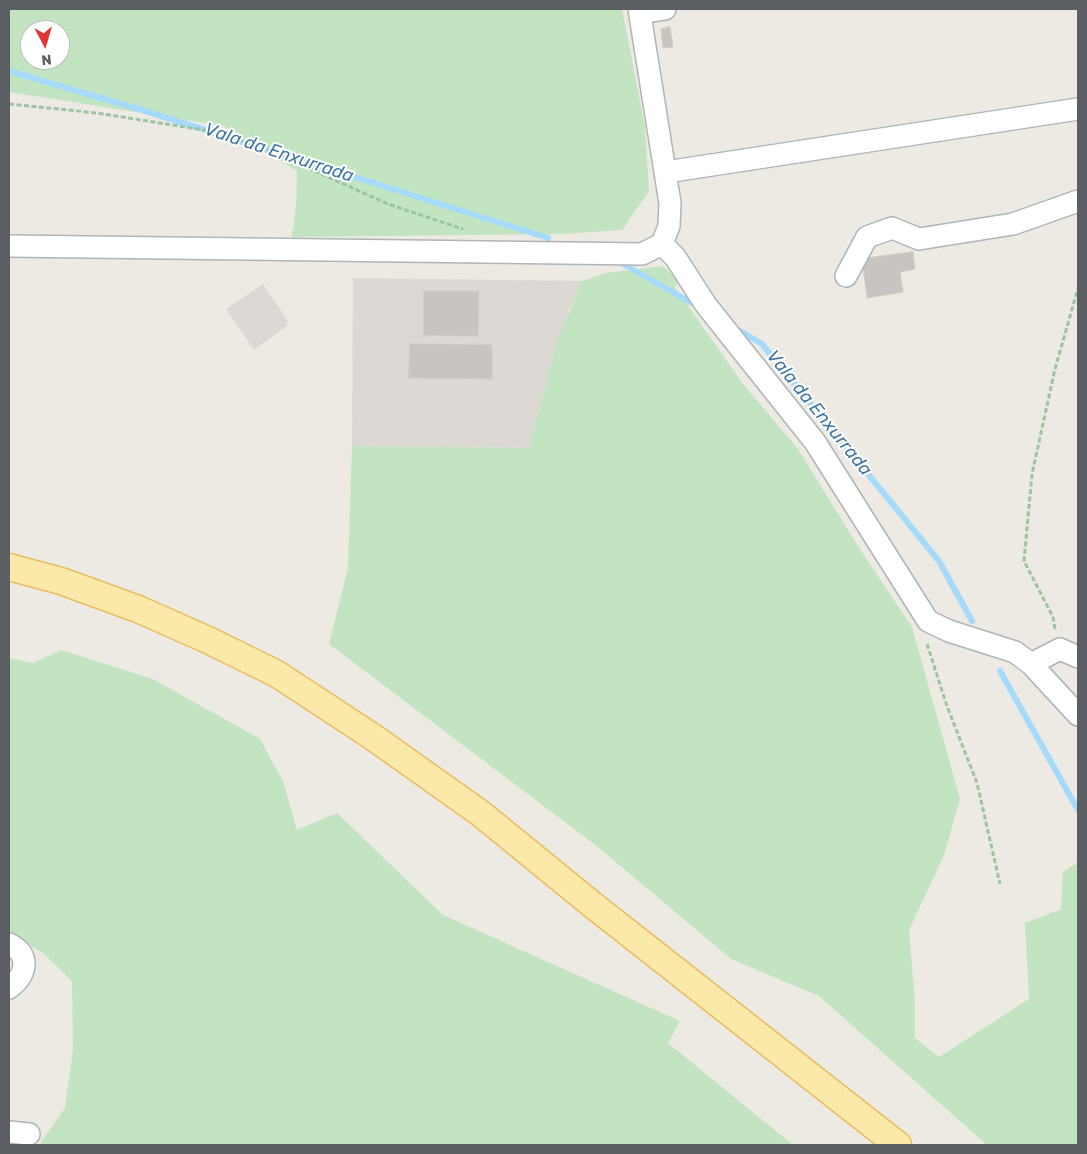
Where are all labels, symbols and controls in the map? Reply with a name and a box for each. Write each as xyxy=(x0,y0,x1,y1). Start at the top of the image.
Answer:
north arrow xyxy=(20,20,70,70)
text: N xyxy=(41,50,52,68)
water label: Vala da Enxurrada xyxy=(202,119,356,187)
water label: Vala da Enxurrada xyxy=(762,346,876,480)

